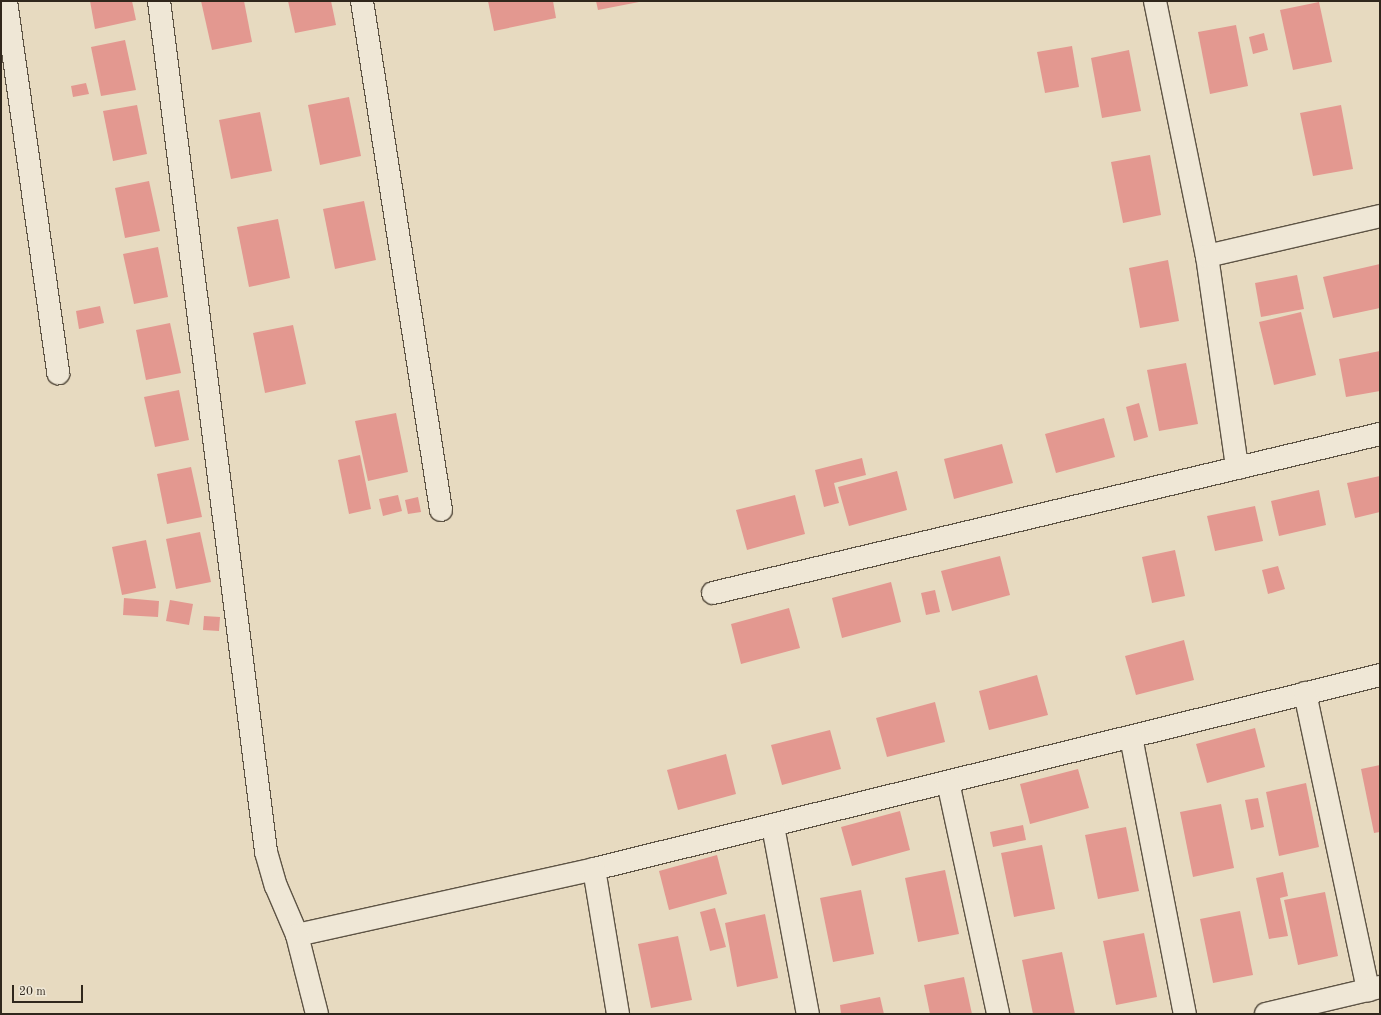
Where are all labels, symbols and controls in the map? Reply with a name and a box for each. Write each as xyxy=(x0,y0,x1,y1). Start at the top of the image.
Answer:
scale bar xyxy=(14,977,85,1003)
text: 20 m xyxy=(19,986,46,998)

